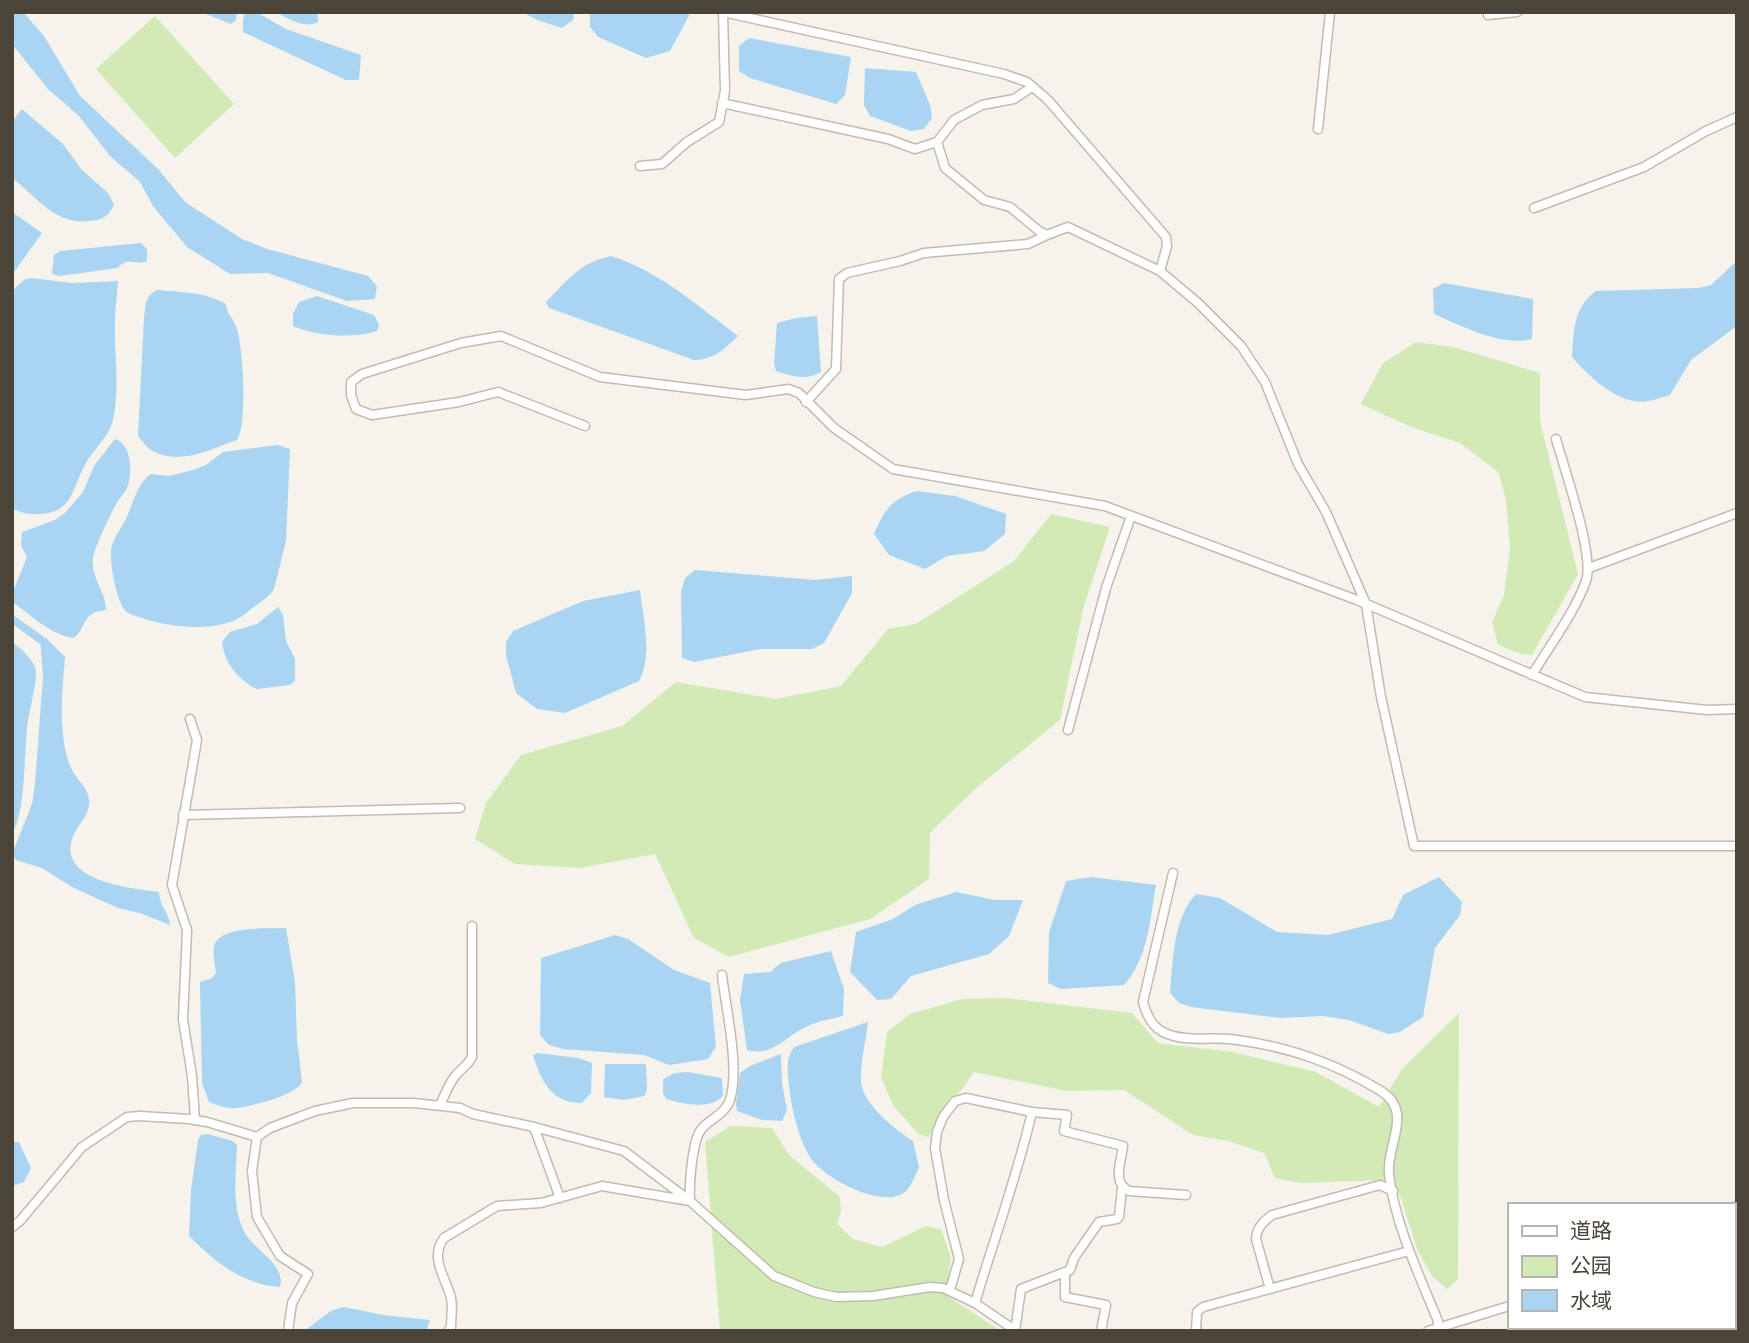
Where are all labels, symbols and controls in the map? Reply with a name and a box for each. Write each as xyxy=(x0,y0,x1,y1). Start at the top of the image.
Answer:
legend xyxy=(1508,1203,1735,1329)
text: 道路 xyxy=(1570,1217,1612,1242)
text: 公园 xyxy=(1570,1252,1612,1277)
text: 水域 xyxy=(1570,1287,1612,1312)

